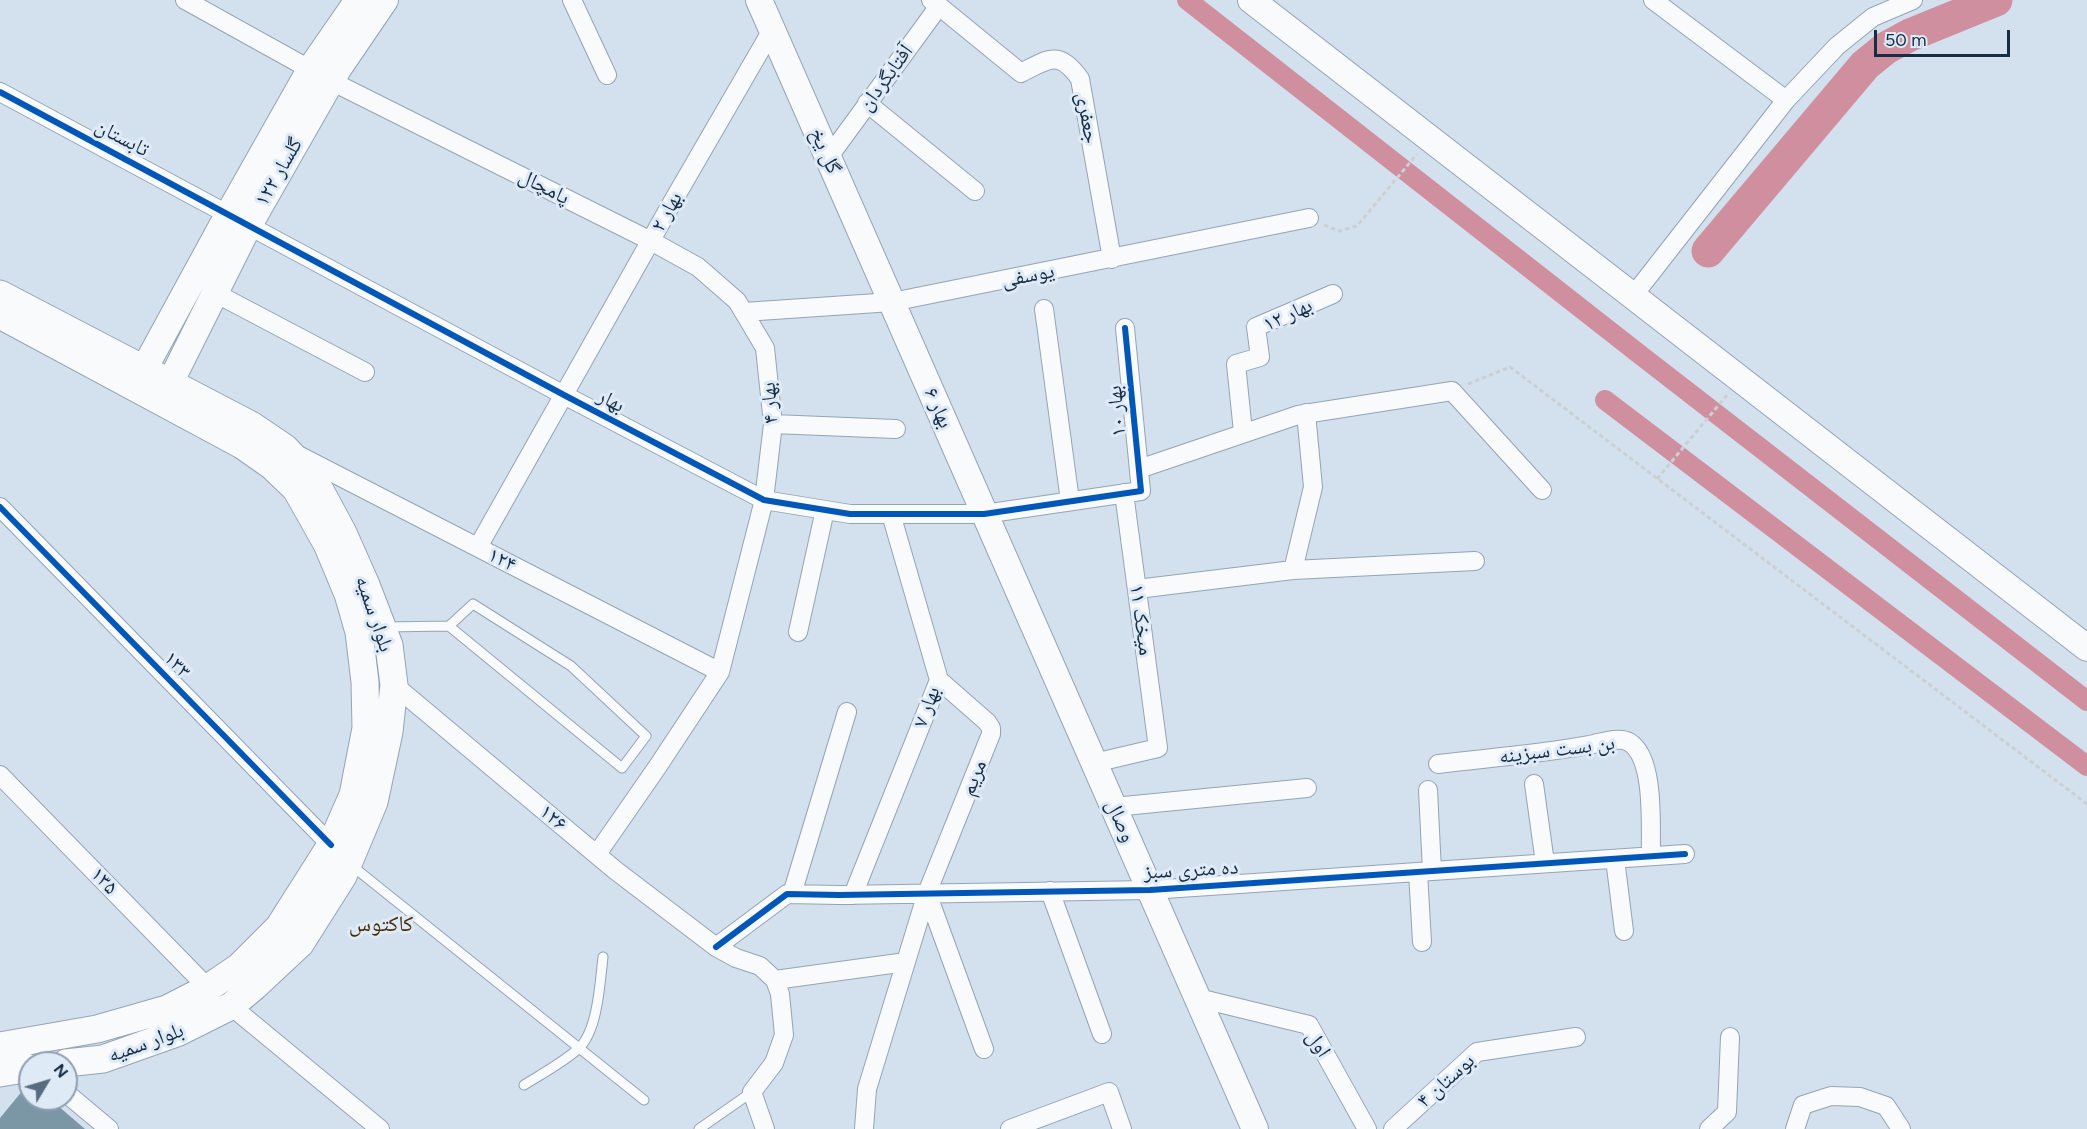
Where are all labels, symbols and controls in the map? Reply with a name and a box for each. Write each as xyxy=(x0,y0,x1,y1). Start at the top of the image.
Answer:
scale bar xyxy=(1877,18,2014,56)
text: 50 m xyxy=(1885,29,1927,51)
street label: آفتابگردان xyxy=(853,40,919,116)
street label: جعفری xyxy=(1070,90,1104,146)
street label: تابستان xyxy=(91,113,153,163)
street label: گل یخ xyxy=(804,124,846,178)
street label: گلسار ۱۲۲ xyxy=(249,133,309,211)
street label: پامچال xyxy=(514,164,574,210)
street label: بهار ۲ xyxy=(646,188,688,236)
street label: یوسفی xyxy=(999,259,1057,293)
street label: بهار ۱۲ xyxy=(1259,293,1317,337)
street label: بهار ۴ xyxy=(756,381,784,425)
street label: بهار xyxy=(593,383,629,419)
street label: بهار ۶ xyxy=(918,384,958,432)
street label: بهار ۱۰ xyxy=(1102,384,1132,438)
street label: ۱۲۴ xyxy=(484,542,520,578)
street label: بلوار سمیه xyxy=(349,573,399,655)
street label: میخک ۱۱ xyxy=(1124,583,1158,657)
street label: ۱۳۳ xyxy=(158,646,196,684)
street label: بهار ۷ xyxy=(908,683,946,731)
street label: بن بست سبزینه xyxy=(1498,730,1616,770)
street label: مریم xyxy=(956,756,992,800)
street label: وصال xyxy=(1100,796,1140,846)
street label: ۱۲۶ xyxy=(534,799,572,837)
street label: ده متری سبز xyxy=(1143,855,1239,885)
street label: ۱۳۵ xyxy=(85,862,123,900)
district label: کاکتوس xyxy=(349,912,413,938)
street label: بلوار سمیه xyxy=(105,1018,187,1068)
street label: اول xyxy=(1300,1026,1336,1062)
street label: بوستان ۴ xyxy=(1412,1048,1480,1114)
north arrow xyxy=(18,1051,78,1111)
text: N xyxy=(50,1060,72,1082)

